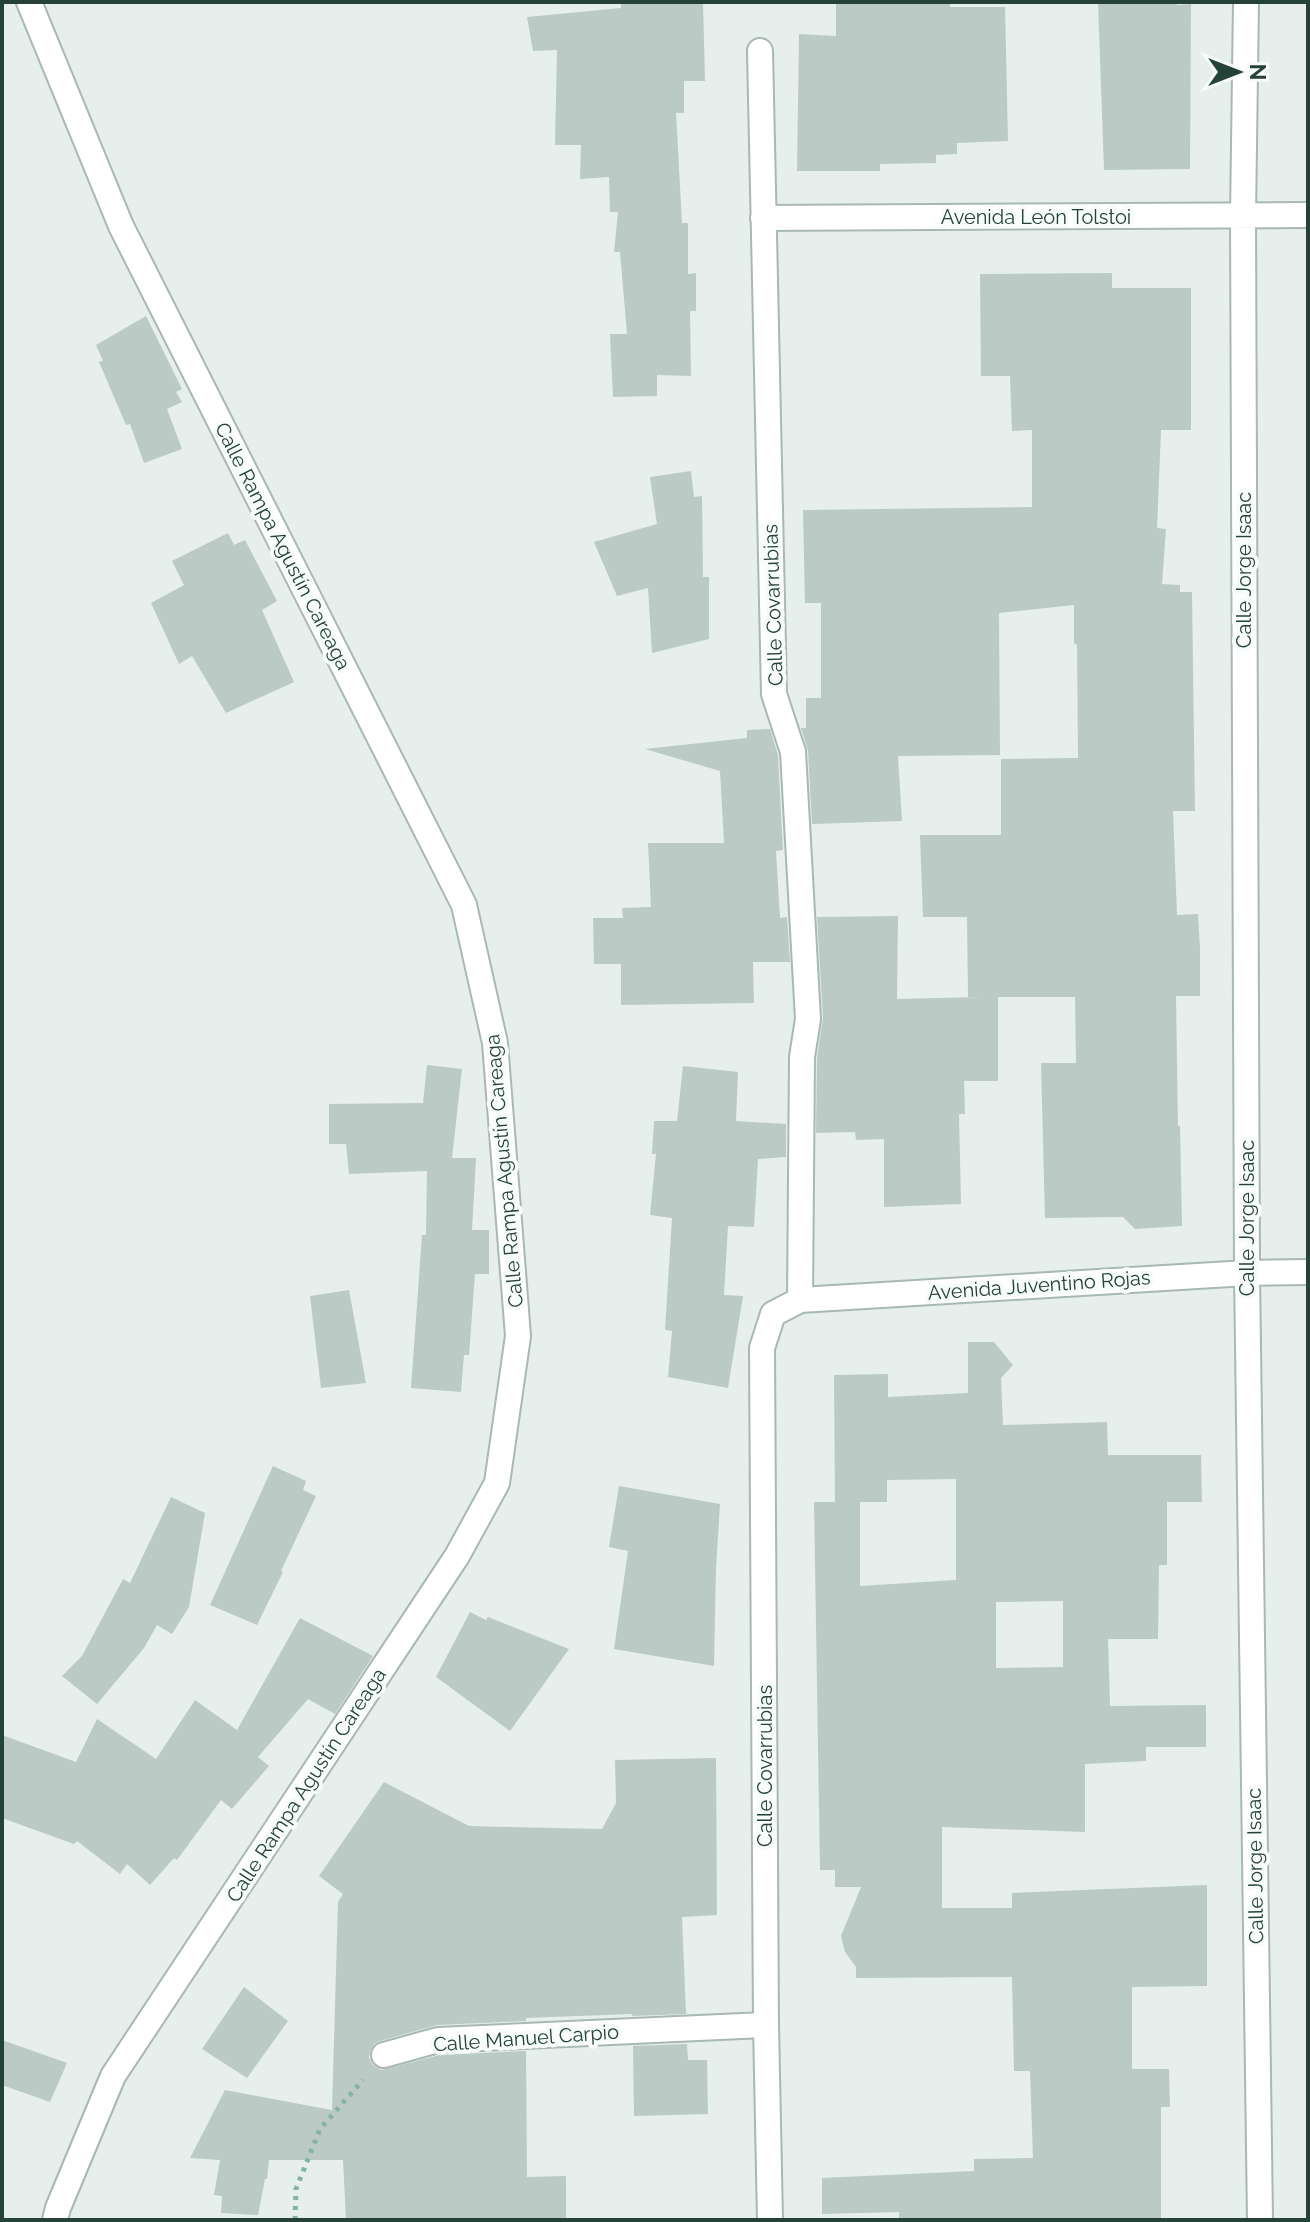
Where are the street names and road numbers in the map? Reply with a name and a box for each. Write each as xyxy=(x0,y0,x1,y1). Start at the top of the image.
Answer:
street label: Avenida León Tolstoi xyxy=(941,205,1131,229)
street label: Calle Rampa Agustín Careaga xyxy=(210,418,356,674)
street label: Calle Jorge Isaac xyxy=(1232,492,1256,648)
street label: Calle Covarrubias xyxy=(758,524,788,686)
street label: Calle Rampa Agustín Careaga xyxy=(480,1033,528,1309)
street label: Calle Jorge Isaac xyxy=(1235,1140,1259,1296)
street label: Avenida Juventino Rojas xyxy=(927,1265,1151,1305)
street label: Calle Rampa Agustín Careaga xyxy=(221,1663,391,1907)
street label: Calle Covarrubias xyxy=(753,1685,777,1847)
street label: Calle Jorge Isaac xyxy=(1242,1788,1268,1944)
street label: Calle Manuel Carpio xyxy=(432,2020,620,2056)

